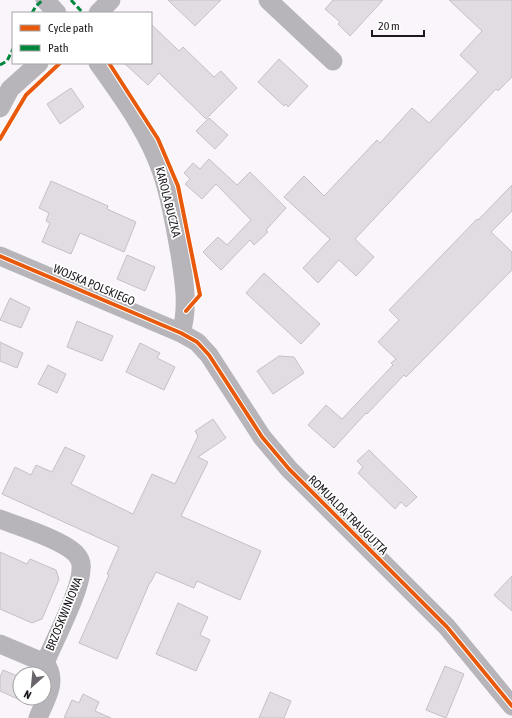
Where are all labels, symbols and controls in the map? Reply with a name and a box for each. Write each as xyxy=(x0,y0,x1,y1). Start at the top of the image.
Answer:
legend xyxy=(12,12,152,64)
scale bar xyxy=(372,12,424,38)
text: 20 m xyxy=(378,19,400,33)
text: Cycle path xyxy=(48,21,93,35)
text: Path xyxy=(48,41,69,55)
street label: KAROLA BUCZKA xyxy=(152,165,184,239)
street label: WOJSKA POLSKIEGO xyxy=(51,261,137,309)
street label: ROMUALDA TRAUGUTTA xyxy=(305,472,391,558)
street label: BRZOSKWINIOWA xyxy=(43,575,85,653)
north arrow xyxy=(12,666,52,706)
text: N xyxy=(22,688,33,702)

